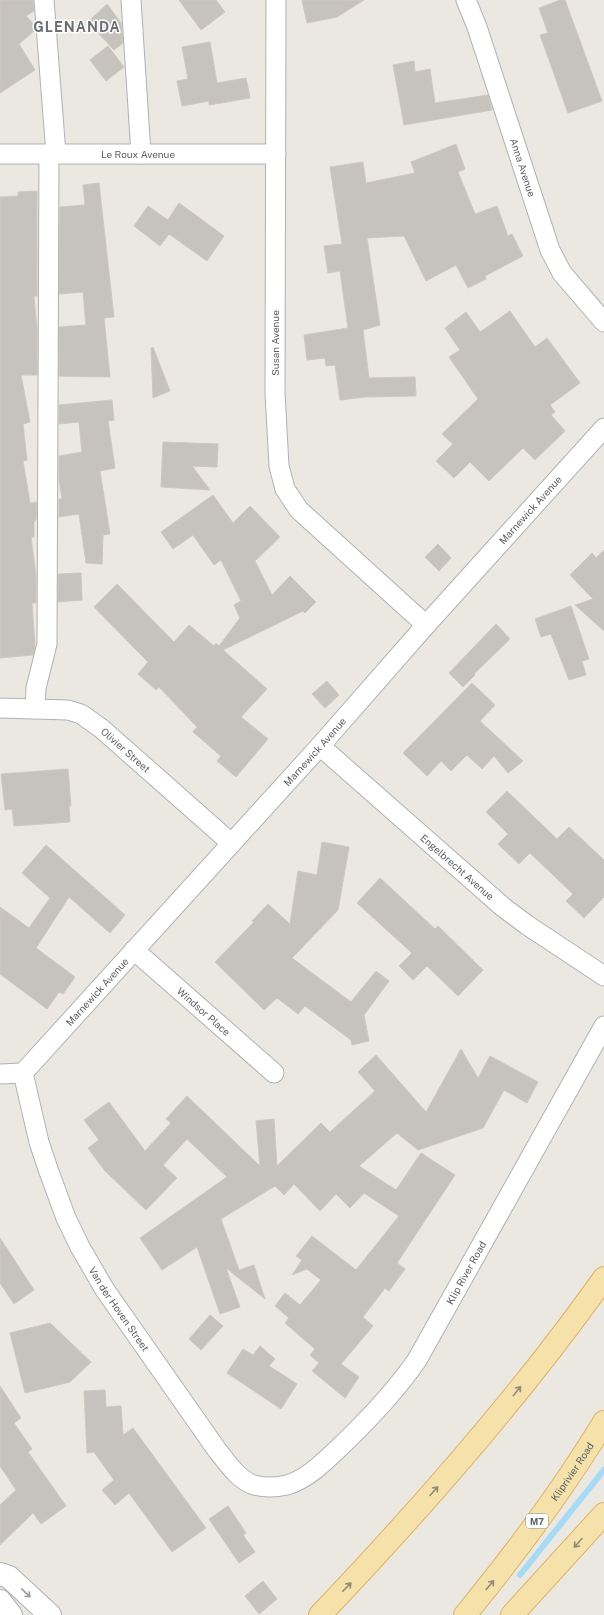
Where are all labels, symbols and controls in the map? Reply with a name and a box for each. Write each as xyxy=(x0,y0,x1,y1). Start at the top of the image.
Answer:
district label: GLENANDA xyxy=(33,19,121,35)
street label: Anna Avenue xyxy=(508,137,538,199)
street label: Le Roux Avenue xyxy=(101,148,175,160)
street label: Susan Avenue xyxy=(269,310,281,376)
street label: Marnewick Avenue xyxy=(496,473,564,546)
street label: Marnewick Avenue xyxy=(281,715,349,788)
street label: Olivier Street xyxy=(99,725,153,775)
street label: Engelbrecht Avenue xyxy=(418,831,497,903)
street label: Marnewick Avenue xyxy=(63,955,131,1028)
street label: Windsor Place xyxy=(175,985,233,1038)
street label: Klip River Road xyxy=(443,1239,488,1306)
street label: Van der Hoven Street xyxy=(87,1264,152,1353)
one-way arrow xyxy=(513,1385,522,1396)
street label: Kliprivier Road xyxy=(548,1440,596,1503)
one-way arrow xyxy=(430,1486,439,1496)
road number: M7 xyxy=(526,1514,548,1528)
one-way arrow xyxy=(573,1538,582,1548)
one-way arrow xyxy=(485,1580,494,1590)
one-way arrow xyxy=(342,1582,351,1592)
one-way arrow xyxy=(21,1588,31,1598)

